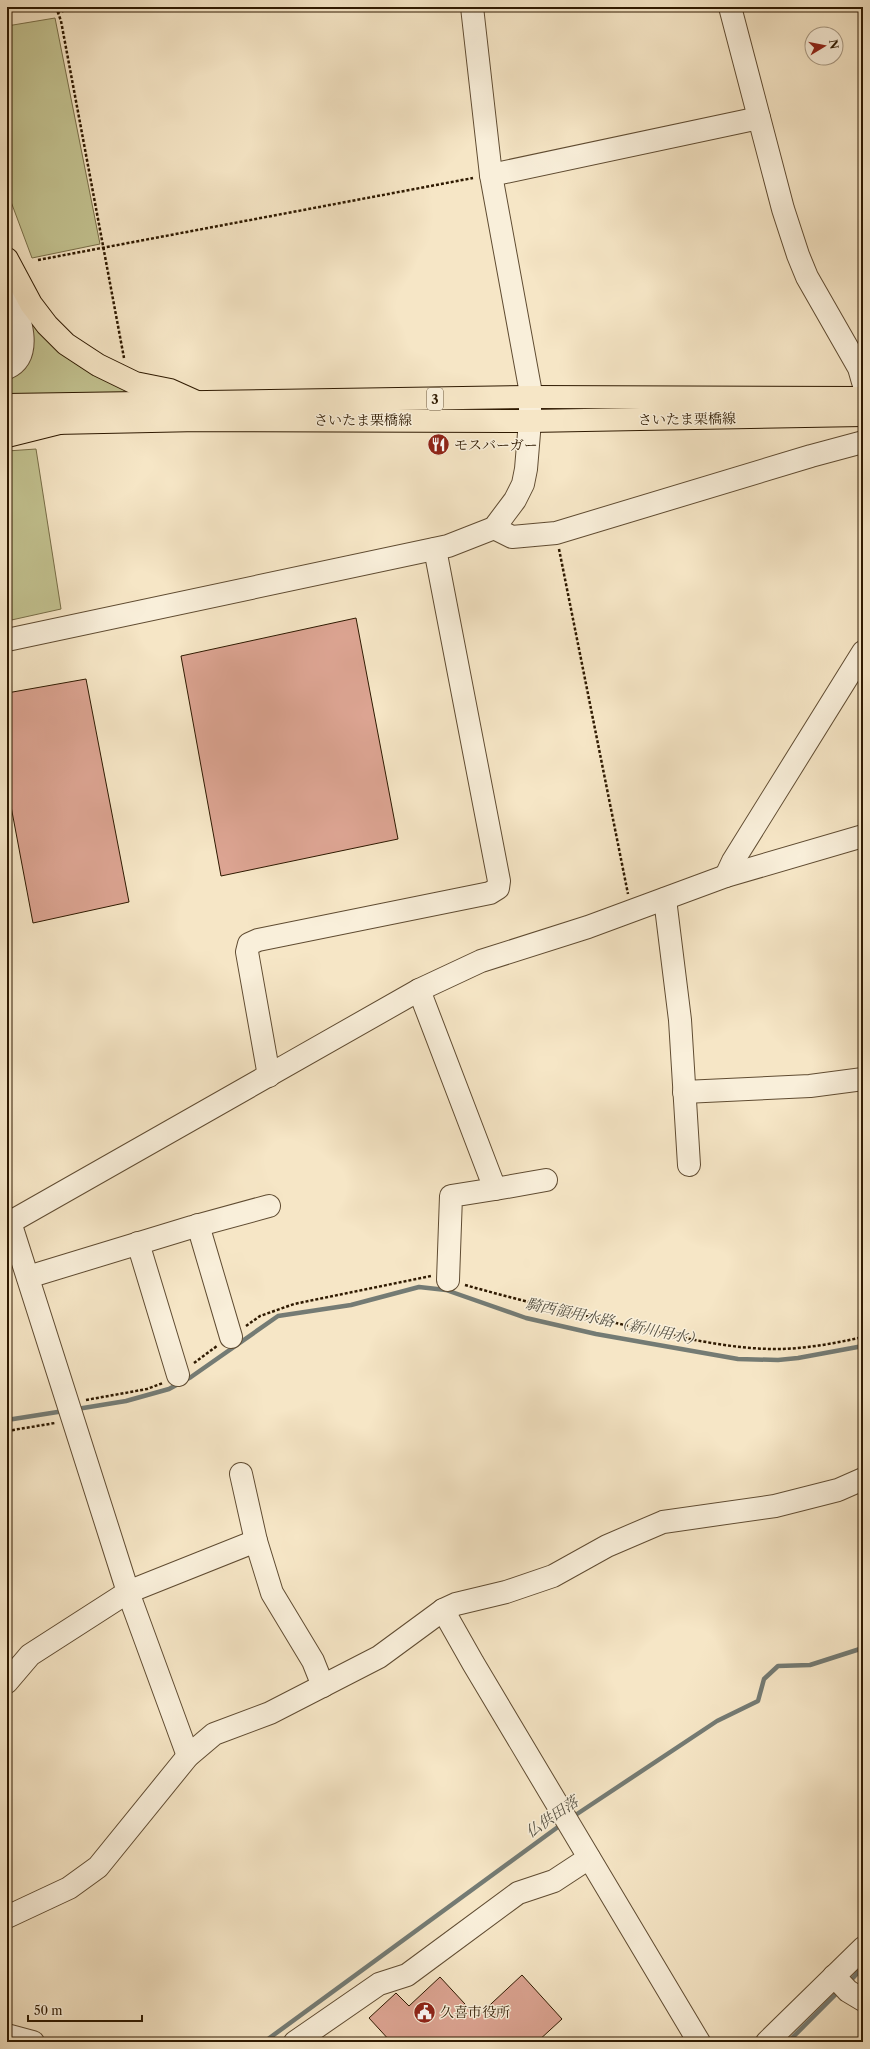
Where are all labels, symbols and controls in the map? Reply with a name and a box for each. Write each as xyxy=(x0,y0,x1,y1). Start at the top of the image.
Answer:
north arrow xyxy=(804,26,844,66)
text: N xyxy=(826,38,842,51)
road number: 3 xyxy=(427,388,443,410)
street label: さいたま栗橋線 xyxy=(638,409,736,429)
street label: さいたま栗橋線 xyxy=(314,411,412,429)
restaurant icon: モスバーガー xyxy=(425,432,451,458)
place label: モスバーガー xyxy=(454,436,538,454)
water label: 騎西領用水路（新川用水） xyxy=(524,1294,704,1350)
water label: 仏供田落 xyxy=(522,1790,584,1842)
scale bar xyxy=(28,1997,142,2023)
public building icon: 久喜市役所 xyxy=(411,1999,437,2025)
text: 50 m xyxy=(34,2003,63,2018)
place label: 久喜市役所 xyxy=(440,2003,510,2021)

